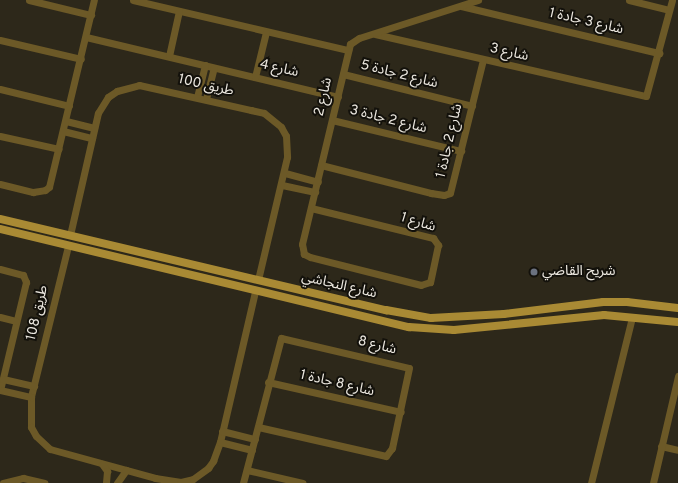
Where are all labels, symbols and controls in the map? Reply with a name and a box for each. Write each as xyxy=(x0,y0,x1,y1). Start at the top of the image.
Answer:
street label: شارع 3 جادة 1 xyxy=(547,5,625,39)
street label: شارع 3 xyxy=(488,40,530,66)
street label: شارع 4 xyxy=(258,56,300,82)
street label: شارع 2 جادة 5 xyxy=(359,57,439,93)
street label: طريق 100 xyxy=(177,71,235,101)
street label: شارع 2 xyxy=(311,76,337,118)
street label: شارع 2 جادة 3 xyxy=(348,102,428,138)
street label: شارع 2 جادة 1 xyxy=(433,102,467,180)
street label: شارع 1 xyxy=(398,210,438,236)
place label: شريح القاضي xyxy=(542,264,616,280)
marker: شريح القاضي xyxy=(529,267,539,277)
street label: شارع النجاشي xyxy=(300,269,378,303)
street label: طريق 108 xyxy=(23,284,53,342)
street label: شارع 8 xyxy=(356,333,398,359)
street label: شارع 8 جادة 1 xyxy=(298,367,376,401)

